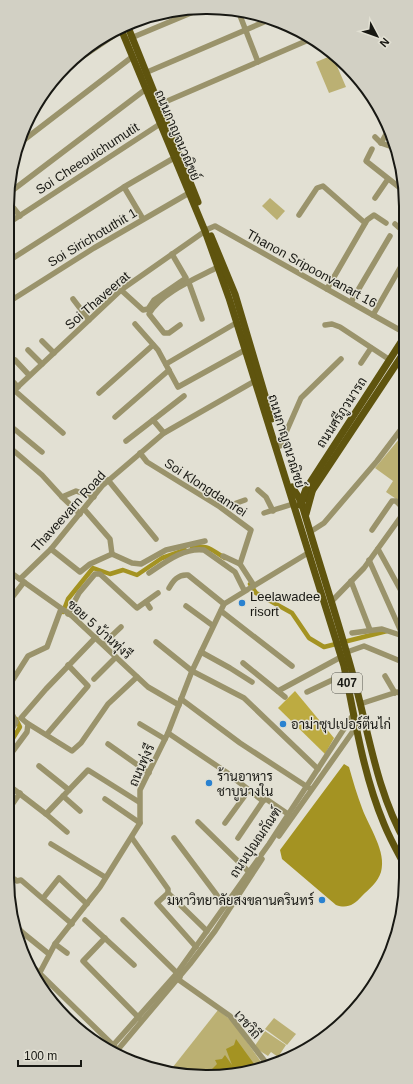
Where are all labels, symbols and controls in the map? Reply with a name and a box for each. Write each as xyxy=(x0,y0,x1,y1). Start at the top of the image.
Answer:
north arrow xyxy=(357,16,397,56)
text: N xyxy=(377,36,392,50)
street label: ถนนกาญจนวณิชย์ xyxy=(151,87,205,183)
street label: Soi Cheeouichumutit xyxy=(33,119,142,197)
street label: Soi Sirichotuthit 1 xyxy=(45,205,139,270)
street label: Thanon Sripoonvanart 16 xyxy=(244,226,380,311)
street label: Soi Thaveerat xyxy=(62,268,133,333)
street label: ถนนศรีภูวนารถ xyxy=(311,373,372,452)
street label: ถนนกาญจนวณิชย์ xyxy=(264,392,310,490)
street label: Soi Klongdamrei xyxy=(162,455,250,520)
street label: Thaveevarn Road xyxy=(28,468,109,555)
place label: Leelawadee risort xyxy=(250,589,320,619)
street label: ซอย 5 บ้านทุ่งรี xyxy=(63,595,136,664)
marker: Leelawadee risort xyxy=(237,598,247,608)
road number: 407 xyxy=(332,673,362,693)
place label: อาม่าซุปเปอร์ตีนไก่ xyxy=(291,715,391,734)
marker: อาม่าซุปเปอร์ตีนไก่ xyxy=(278,719,288,729)
street label: ถนนทุ่งรี xyxy=(124,741,159,790)
place label: ร้านอาหาร ชาบูนางใน xyxy=(217,767,273,801)
marker: ร้านอาหาร ชาบูนางใน xyxy=(204,778,214,788)
street label: ถนนปุณณกัณฑ์ xyxy=(225,803,286,881)
place label: มหาวิทยาลัยสงขลานครินทร์ xyxy=(167,891,314,908)
marker: มหาวิทยาลัยสงขลานครินทร์ xyxy=(317,895,327,905)
street label: เวชวิถี xyxy=(231,1006,266,1042)
scale bar xyxy=(18,1042,81,1068)
text: 100 m xyxy=(24,1049,57,1063)

